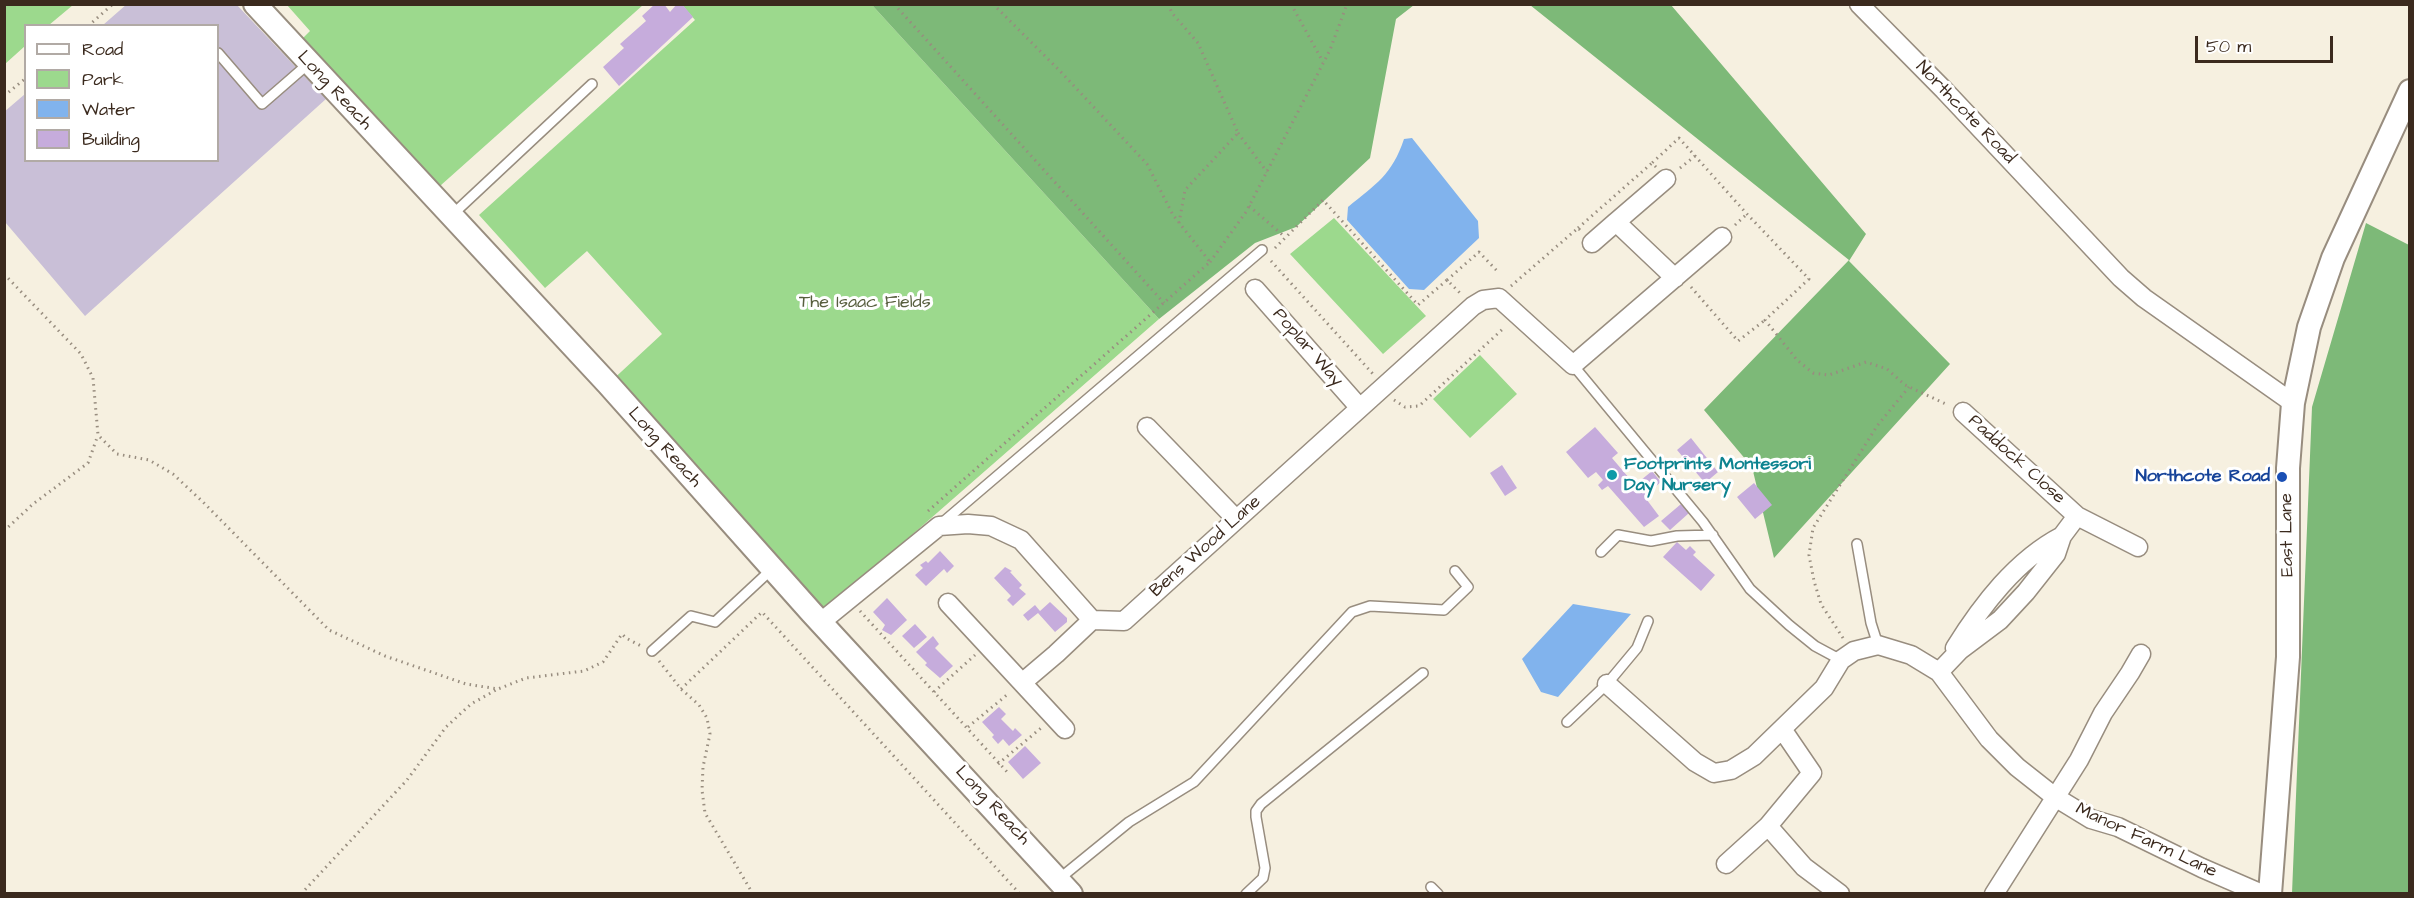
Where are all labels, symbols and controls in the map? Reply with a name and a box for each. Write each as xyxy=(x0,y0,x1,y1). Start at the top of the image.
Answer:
legend xyxy=(24,24,219,162)
scale bar xyxy=(2198,24,2336,62)
text: 50 m xyxy=(2206,34,2251,59)
text: Road xyxy=(82,37,123,62)
street label: Long Reach xyxy=(292,47,376,135)
street label: Northcote Road xyxy=(1910,57,2020,169)
text: Park xyxy=(82,67,124,92)
text: Water xyxy=(82,97,135,122)
text: Building xyxy=(82,127,140,152)
park label: The Isaac Fields xyxy=(799,292,931,314)
street label: Poplar Way xyxy=(1267,304,1347,392)
street label: Long Reach xyxy=(622,404,706,492)
street label: Paddock Close xyxy=(1963,411,2069,509)
place label: Footprints Montessori Day Nursery xyxy=(1624,454,1811,496)
place label: Northcote Road xyxy=(2135,466,2270,488)
marker: Footprints Montessori Day Nursery xyxy=(1605,468,1619,482)
marker: Northcote Road xyxy=(2275,470,2289,484)
street label: Bens Wood Lane xyxy=(1146,492,1266,602)
street label: East Lane xyxy=(2276,493,2300,577)
street label: Long Reach xyxy=(950,762,1034,850)
street label: Manor Farm Lane xyxy=(2072,799,2220,883)

